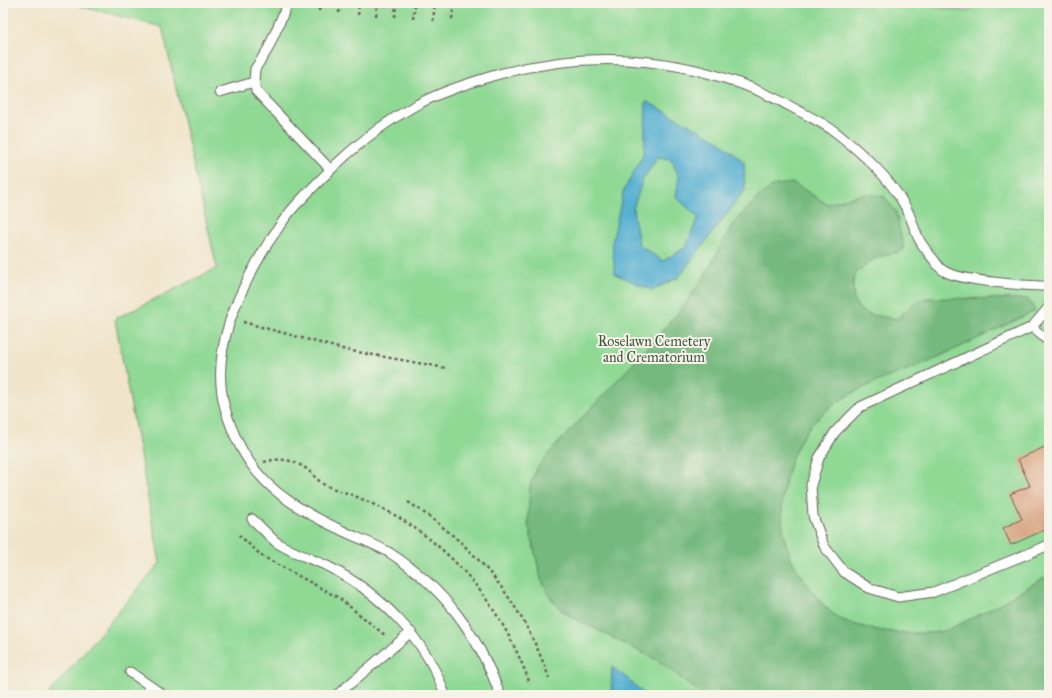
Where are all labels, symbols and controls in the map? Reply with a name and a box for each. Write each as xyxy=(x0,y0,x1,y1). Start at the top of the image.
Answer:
park label: Roselawn Cemetery and Crematorium xyxy=(598,333,711,366)

